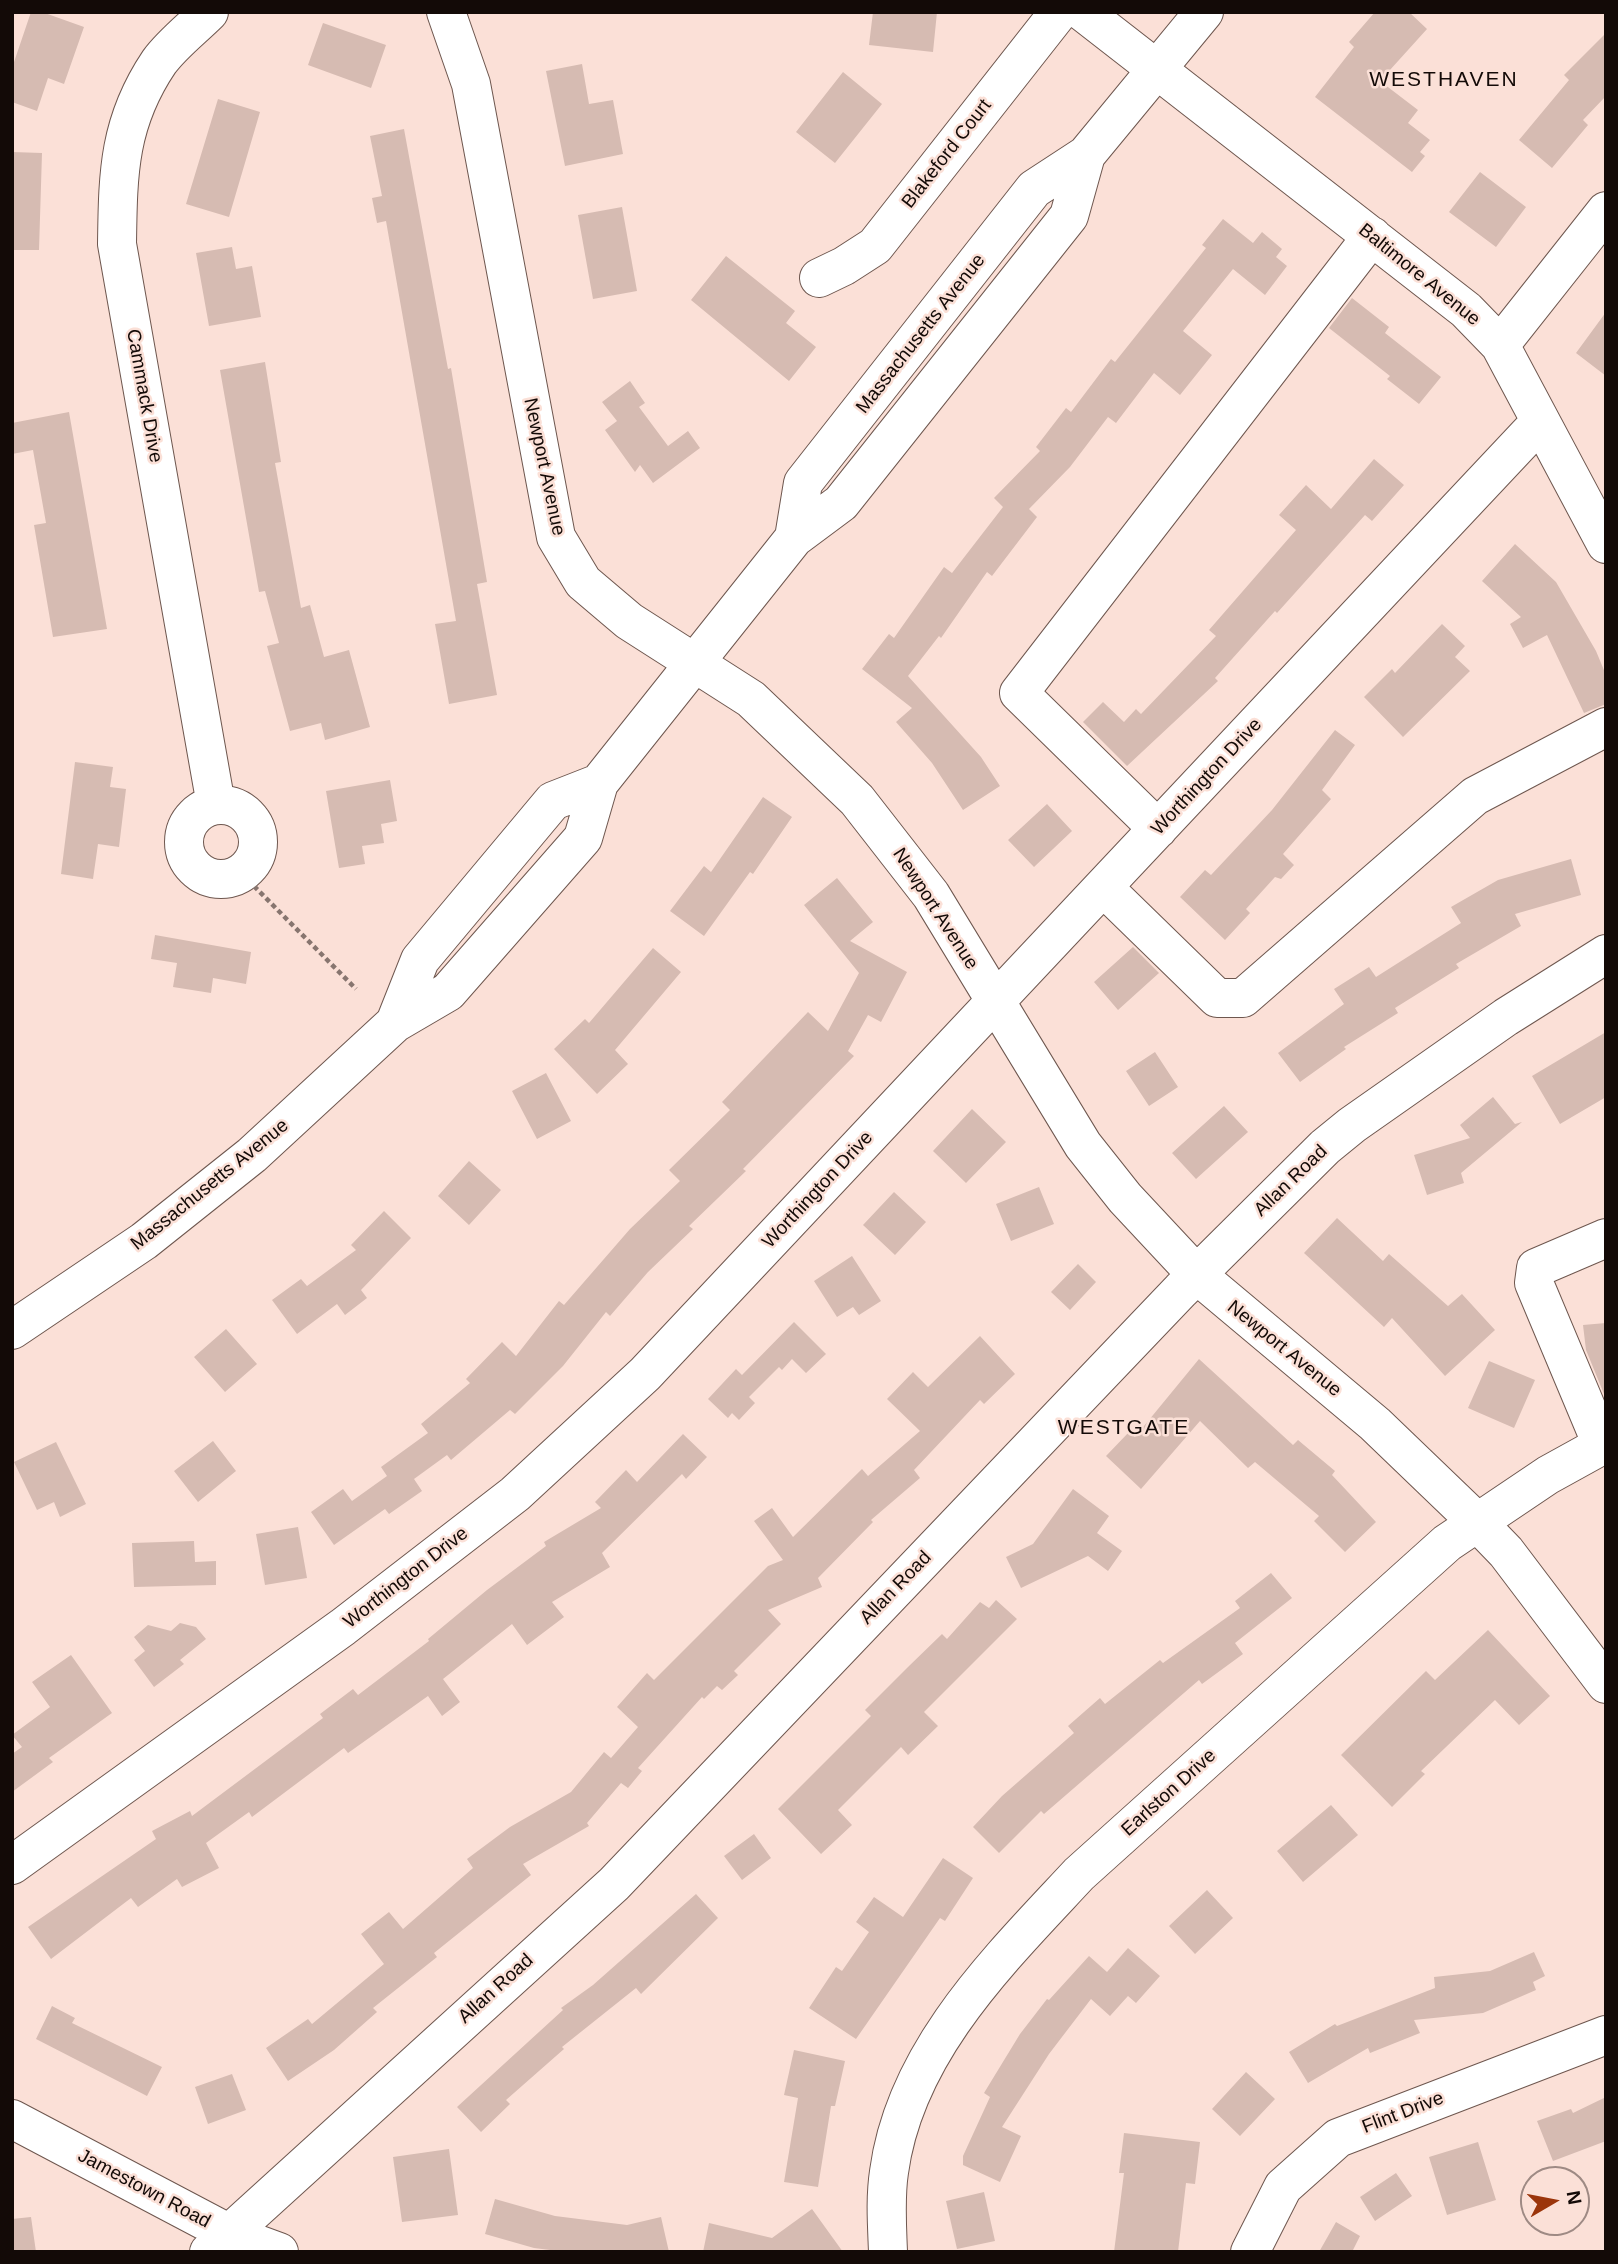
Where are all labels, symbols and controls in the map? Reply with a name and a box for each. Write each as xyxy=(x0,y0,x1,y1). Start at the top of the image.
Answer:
district label: WESTHAVEN xyxy=(1370,67,1518,93)
street label: Blakeford Court xyxy=(897,95,997,213)
street label: Baltimore Avenue xyxy=(1354,219,1484,331)
street label: Massachusetts Avenue xyxy=(852,250,990,418)
street label: Cammack Drive xyxy=(121,327,167,465)
street label: Newport Avenue xyxy=(518,396,570,538)
street label: Worthington Drive xyxy=(1147,714,1267,840)
street label: Newport Avenue xyxy=(887,844,983,974)
street label: Massachusetts Avenue xyxy=(127,1114,293,1256)
street label: Worthington Drive xyxy=(758,1127,878,1253)
street label: Allan Road xyxy=(1250,1141,1332,1221)
street label: Newport Avenue xyxy=(1222,1296,1346,1402)
district label: WESTGATE xyxy=(1059,1415,1189,1441)
street label: Worthington Drive xyxy=(339,1522,473,1634)
street label: Allan Road xyxy=(856,1547,936,1629)
street label: Earlston Drive xyxy=(1117,1745,1221,1841)
street label: Allan Road xyxy=(454,1949,538,2029)
street label: Flint Drive xyxy=(1359,2087,1447,2139)
street label: Jamestown Road xyxy=(74,2144,214,2234)
north arrow xyxy=(1520,2166,1590,2236)
text: N xyxy=(1563,2189,1586,2206)

